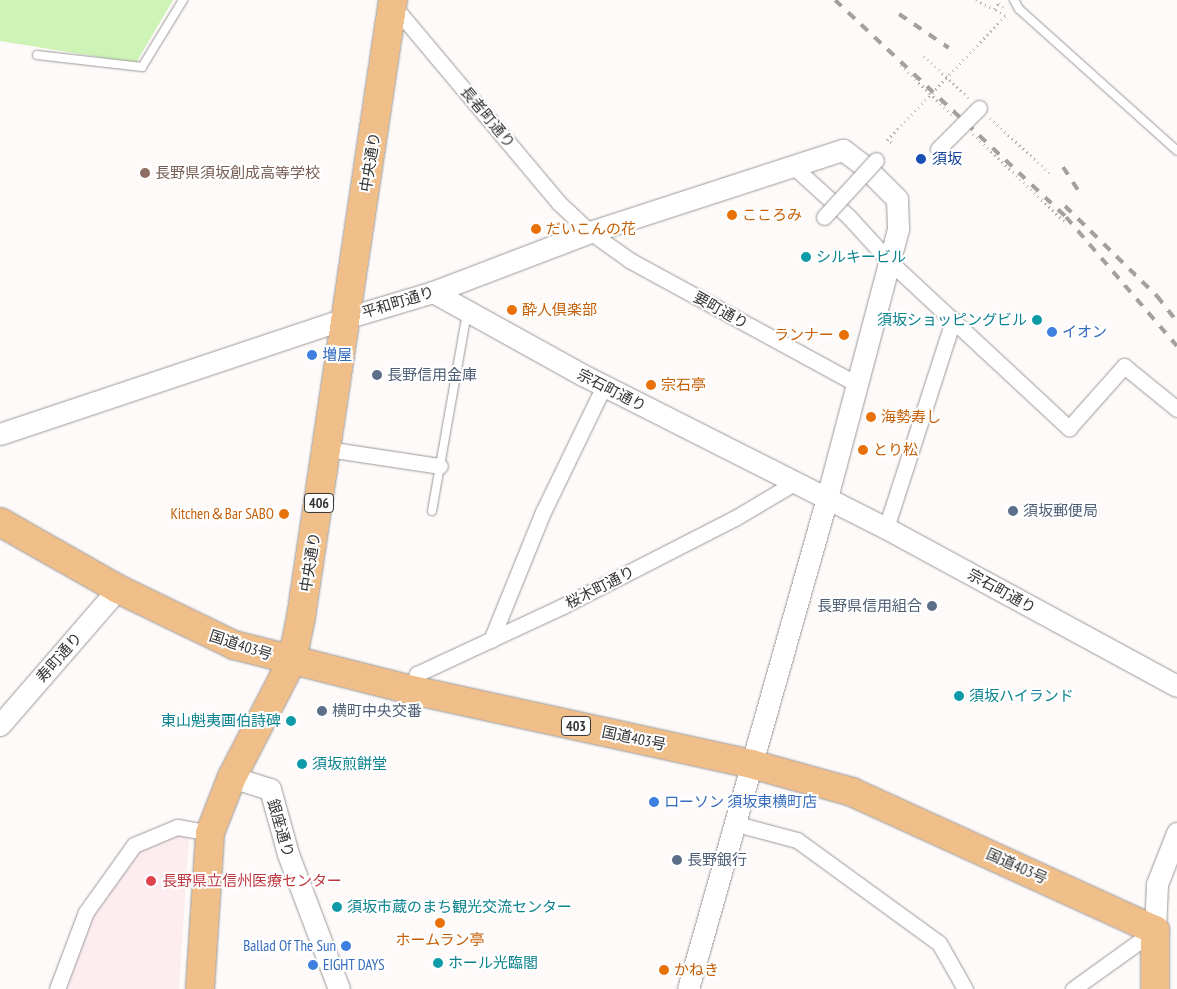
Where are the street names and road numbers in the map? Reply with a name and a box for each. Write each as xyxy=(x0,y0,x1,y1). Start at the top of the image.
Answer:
street label: 長者町通り xyxy=(457,82,519,152)
street label: 中央通り xyxy=(356,131,384,193)
street label: 平和町通り xyxy=(360,282,436,322)
street label: 要町通り xyxy=(690,288,752,332)
street label: 宗石町通り xyxy=(575,365,649,415)
road number: 406 xyxy=(303,492,335,514)
street label: 中央通り xyxy=(296,531,324,593)
street label: 桜木町通り xyxy=(563,562,637,612)
street label: 宗石町通り xyxy=(965,565,1039,617)
street label: 国道403号 xyxy=(207,626,275,664)
street label: 寿町通り xyxy=(33,628,85,686)
road number: 403 xyxy=(560,714,592,738)
street label: 国道403号 xyxy=(600,722,668,754)
street label: 銀座通り xyxy=(264,797,298,859)
street label: 国道403号 xyxy=(984,845,1050,887)

